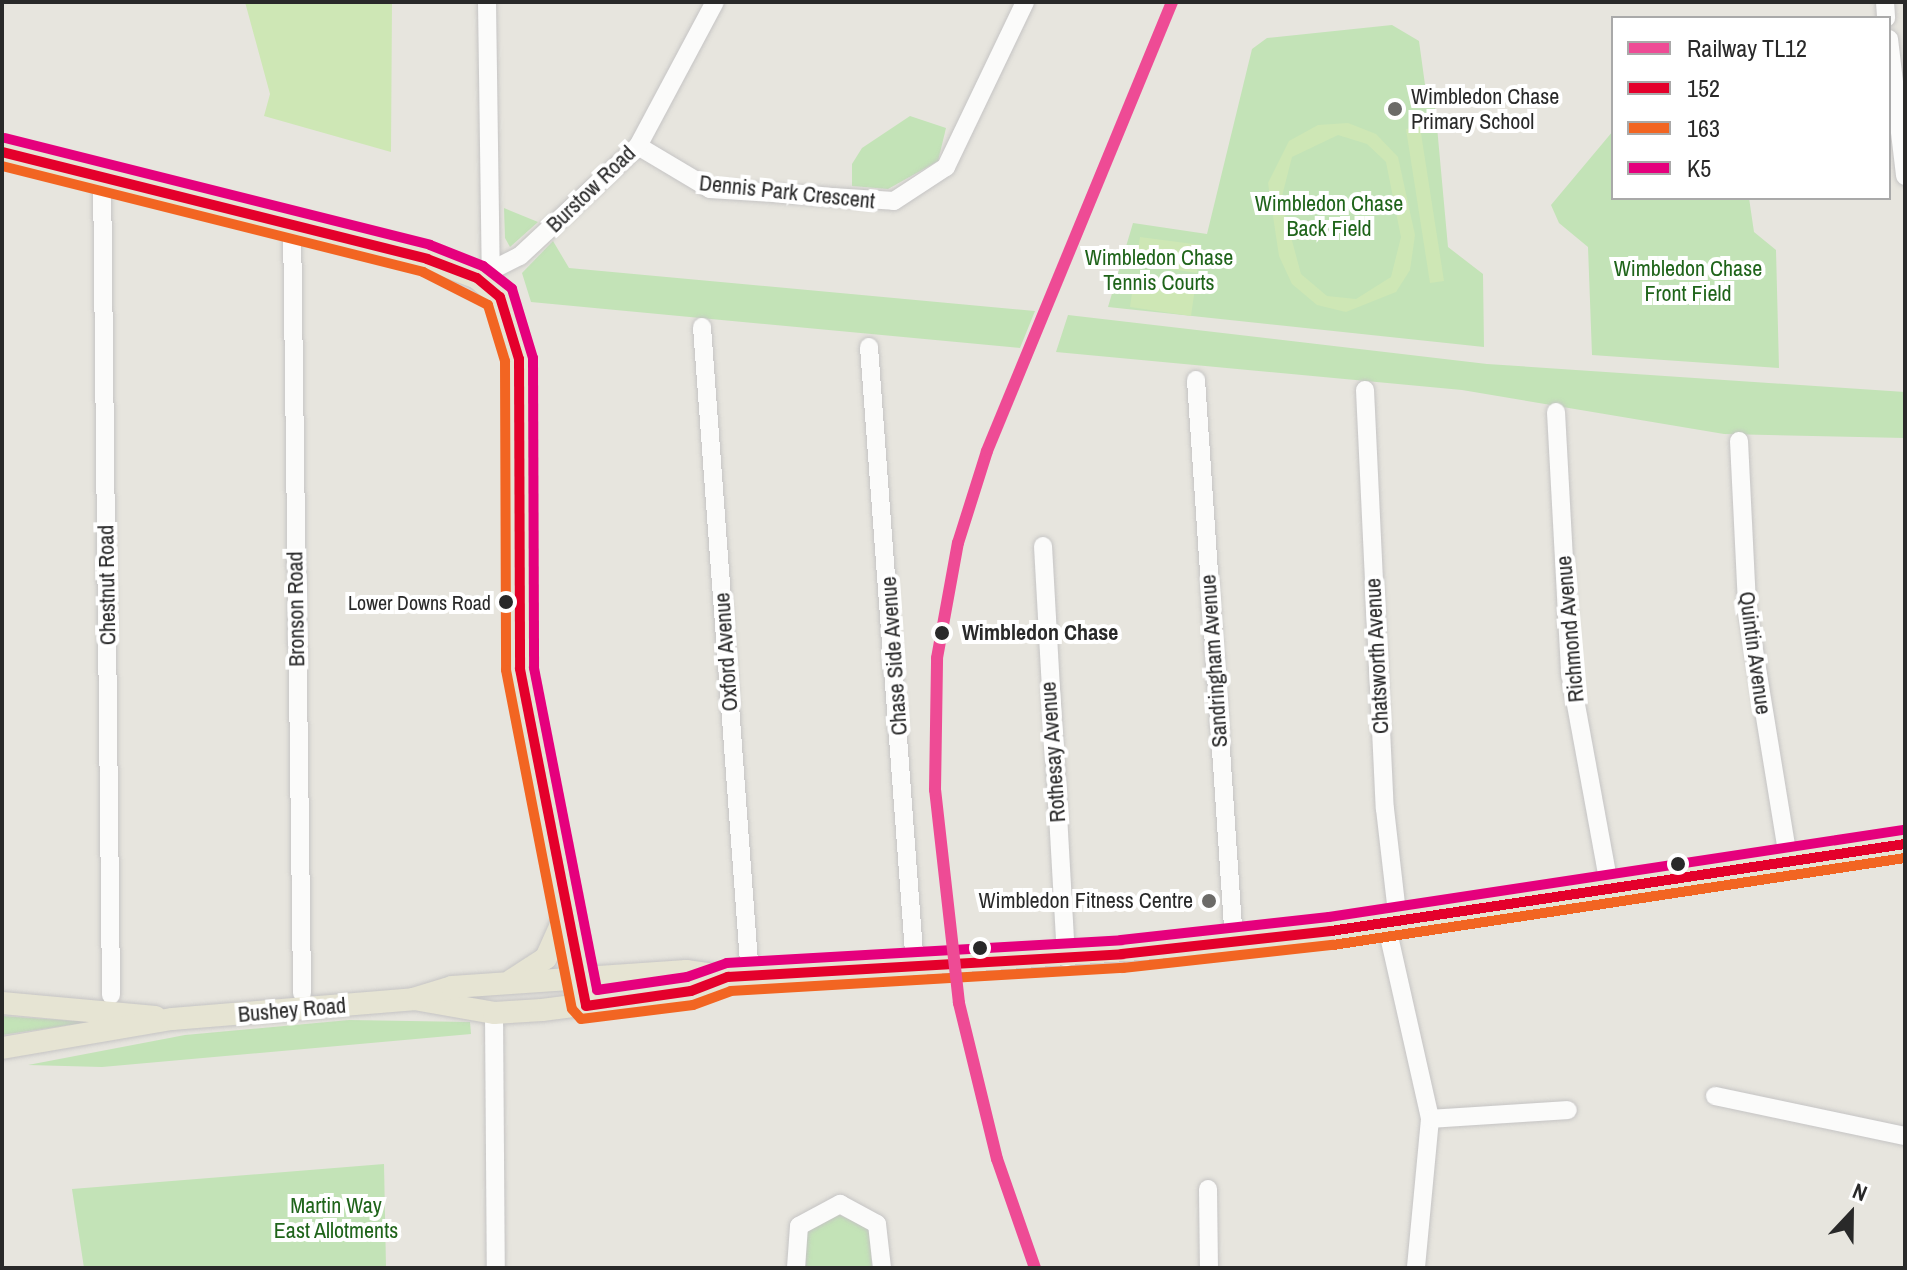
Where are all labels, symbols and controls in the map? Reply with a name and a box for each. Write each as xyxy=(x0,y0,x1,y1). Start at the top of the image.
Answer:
legend xyxy=(1611,16,1891,200)
text: Railway TL12 xyxy=(1687,32,1807,64)
text: 152 xyxy=(1687,72,1720,104)
place label: Wimbledon Chase Primary School xyxy=(1411,83,1559,134)
marker: Wimbledon Chase Primary School xyxy=(1386,100,1404,118)
text: 163 xyxy=(1687,112,1720,144)
street label: Burstow Road xyxy=(541,140,641,238)
text: K5 xyxy=(1687,152,1711,184)
street label: Dennis Park Crescent xyxy=(698,170,876,214)
park label: Wimbledon Chase Back Field xyxy=(1255,190,1403,242)
park label: Wimbledon Chase Tennis Courts xyxy=(1085,244,1233,296)
park label: Wimbledon Chase Front Field xyxy=(1614,255,1762,306)
street label: Chestnut Road xyxy=(93,525,121,645)
street label: Bronson Road xyxy=(282,551,310,667)
street label: Richmond Avenue xyxy=(1550,554,1590,704)
street label: Sandringham Avenue xyxy=(1195,573,1233,749)
street label: Chase Side Avenue xyxy=(875,575,913,737)
street label: Chatsworth Avenue xyxy=(1360,577,1394,735)
street label: Quintin Avenue xyxy=(1733,589,1777,717)
place label: Lower Downs Road xyxy=(348,590,491,614)
street label: Oxford Avenue xyxy=(709,591,743,713)
marker: Lower Downs Road xyxy=(498,594,514,610)
marker: Wimbledon Chase xyxy=(929,620,955,646)
place label: Wimbledon Chase xyxy=(962,620,1118,646)
street label: Rothesay Avenue xyxy=(1035,680,1071,824)
unlabelled marker xyxy=(1670,856,1686,872)
place label: Wimbledon Fitness Centre xyxy=(978,888,1193,914)
marker: Wimbledon Fitness Centre xyxy=(1200,892,1218,910)
unlabelled marker xyxy=(972,940,988,956)
street label: Bushey Road xyxy=(237,992,347,1028)
north arrow xyxy=(1811,1174,1891,1254)
text: N xyxy=(1848,1175,1872,1208)
park label: Martin Way East Allotments xyxy=(273,1192,399,1244)

